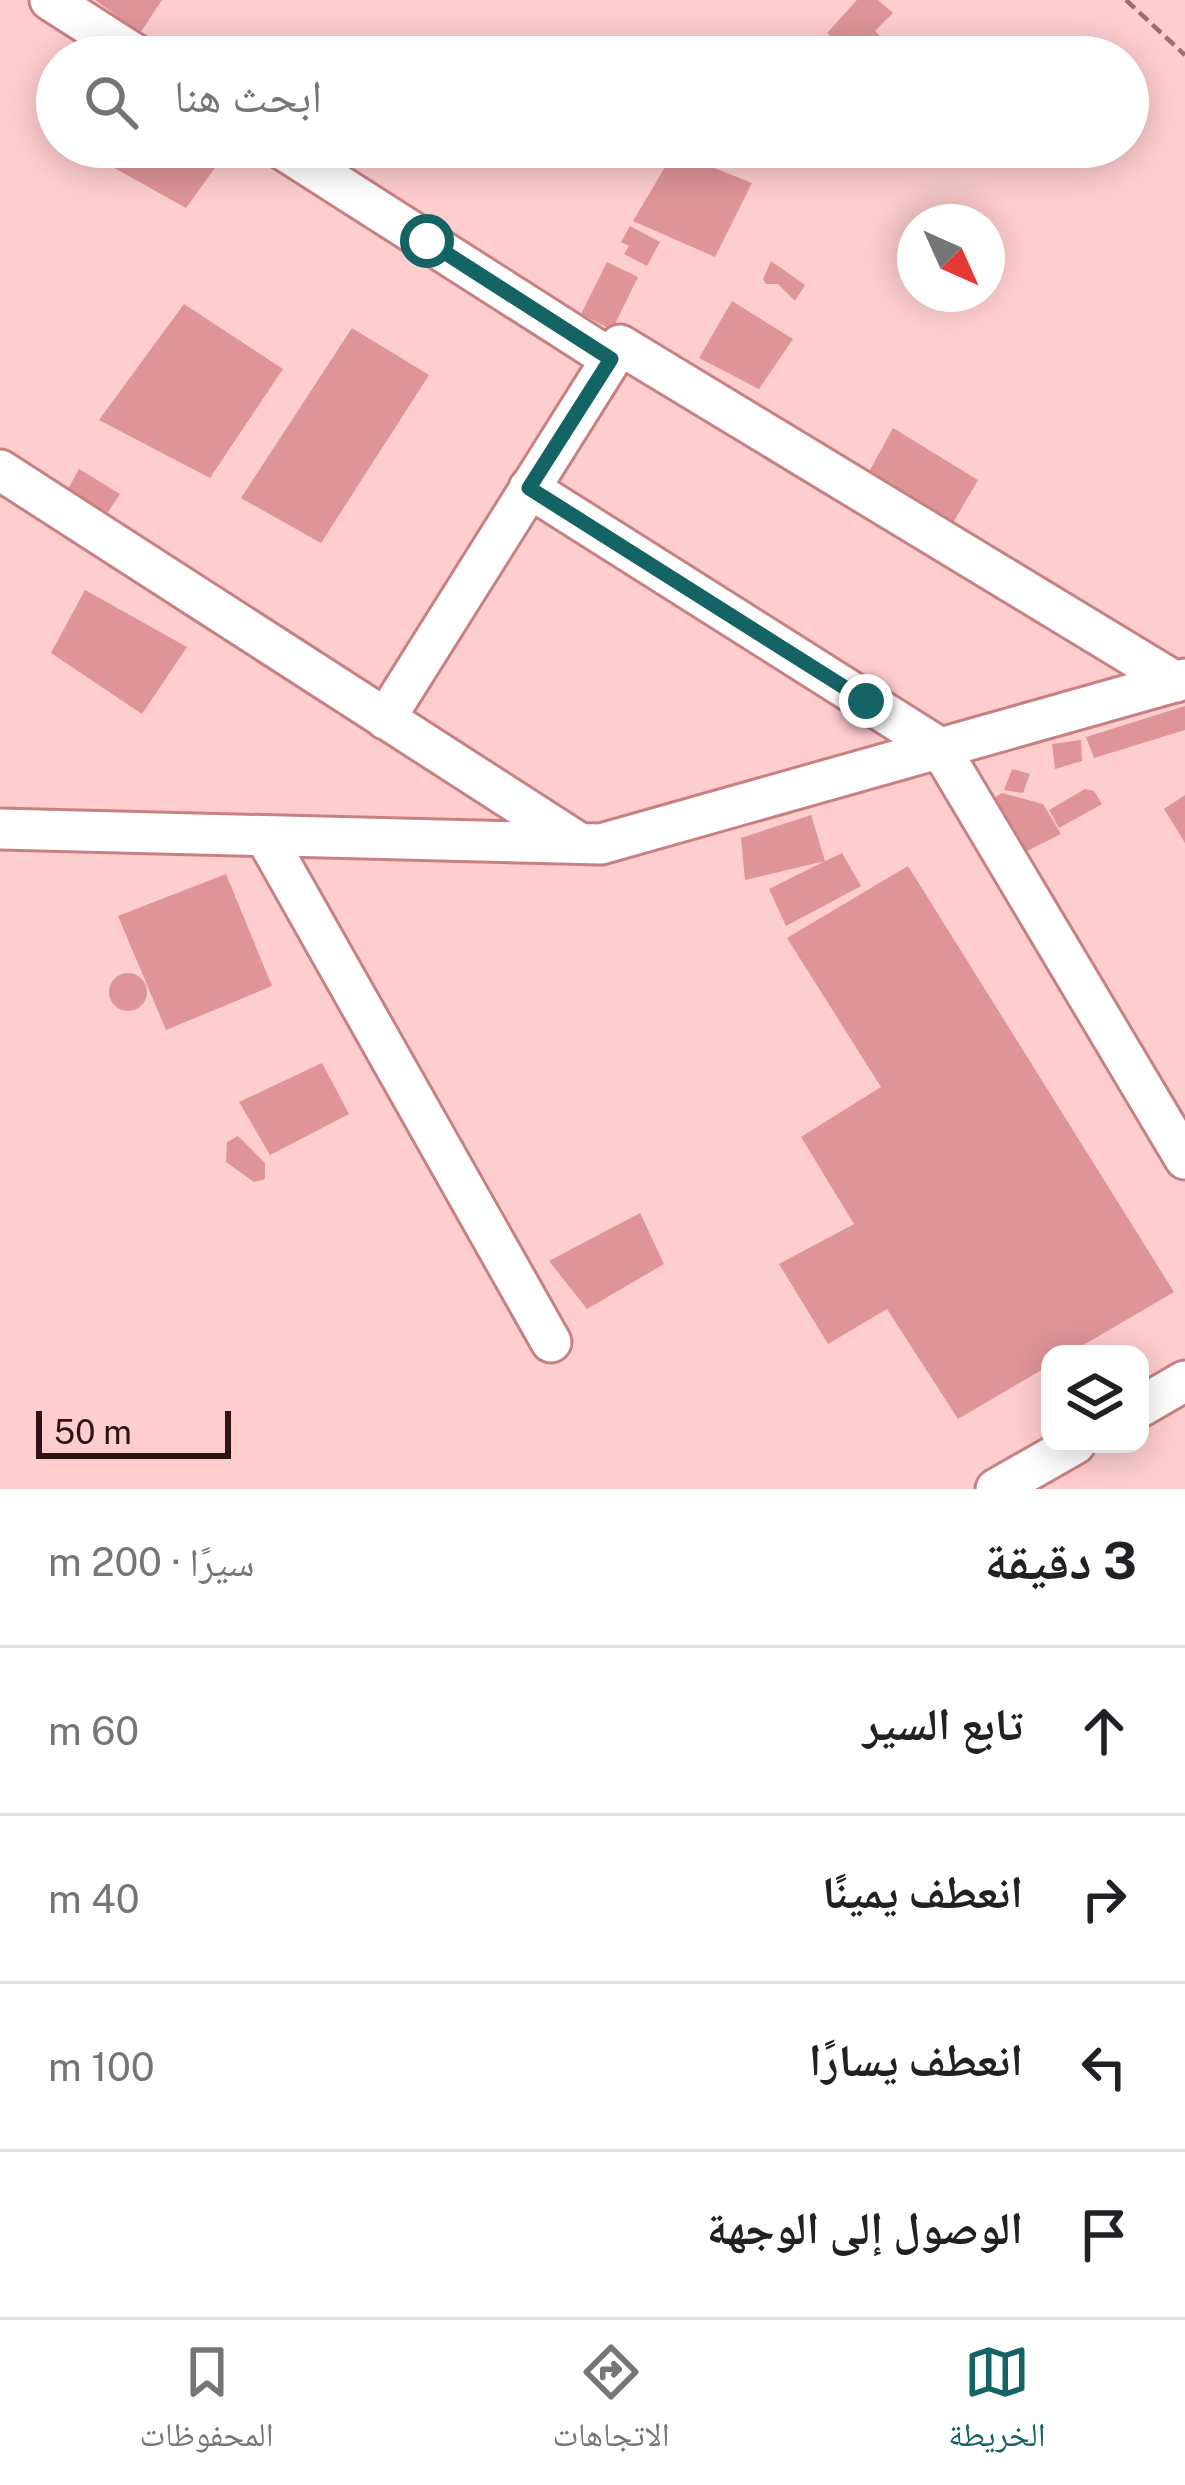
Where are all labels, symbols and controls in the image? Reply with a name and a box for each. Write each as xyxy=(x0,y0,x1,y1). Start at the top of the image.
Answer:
search box xyxy=(36,36,1149,168)
icon: search xyxy=(78,69,144,135)
text: ابحث هنا xyxy=(174,69,322,122)
north arrow xyxy=(897,204,1005,312)
route start xyxy=(400,214,454,268)
route end xyxy=(839,674,893,728)
map controls xyxy=(1041,1345,1149,1453)
button: layers xyxy=(1041,1345,1149,1453)
scale bar xyxy=(36,1405,231,1458)
text: 50 m xyxy=(54,1413,132,1451)
text: 3 دقيقة xyxy=(984,1531,1137,1590)
text: سيرًا · 200 m xyxy=(48,1539,254,1585)
text: تابع السير xyxy=(863,1697,1023,1750)
icon: ahead xyxy=(1071,1698,1137,1764)
text: 60 m xyxy=(48,1708,139,1754)
text: انعطف يمينًا xyxy=(822,1865,1023,1918)
icon: right xyxy=(1071,1866,1137,1932)
text: 40 m xyxy=(48,1876,140,1922)
text: انعطف يسارًا xyxy=(809,2033,1023,2086)
icon: left xyxy=(1071,2034,1137,2100)
text: 100 m xyxy=(48,2044,155,2090)
text: الوصول إلى الوجهة xyxy=(707,2201,1023,2254)
icon: arrive xyxy=(1071,2202,1137,2268)
tab: المحفوظات xyxy=(139,2339,274,2467)
tab: الاتجاهات xyxy=(552,2339,670,2467)
tab: الخريطة xyxy=(948,2339,1046,2467)

